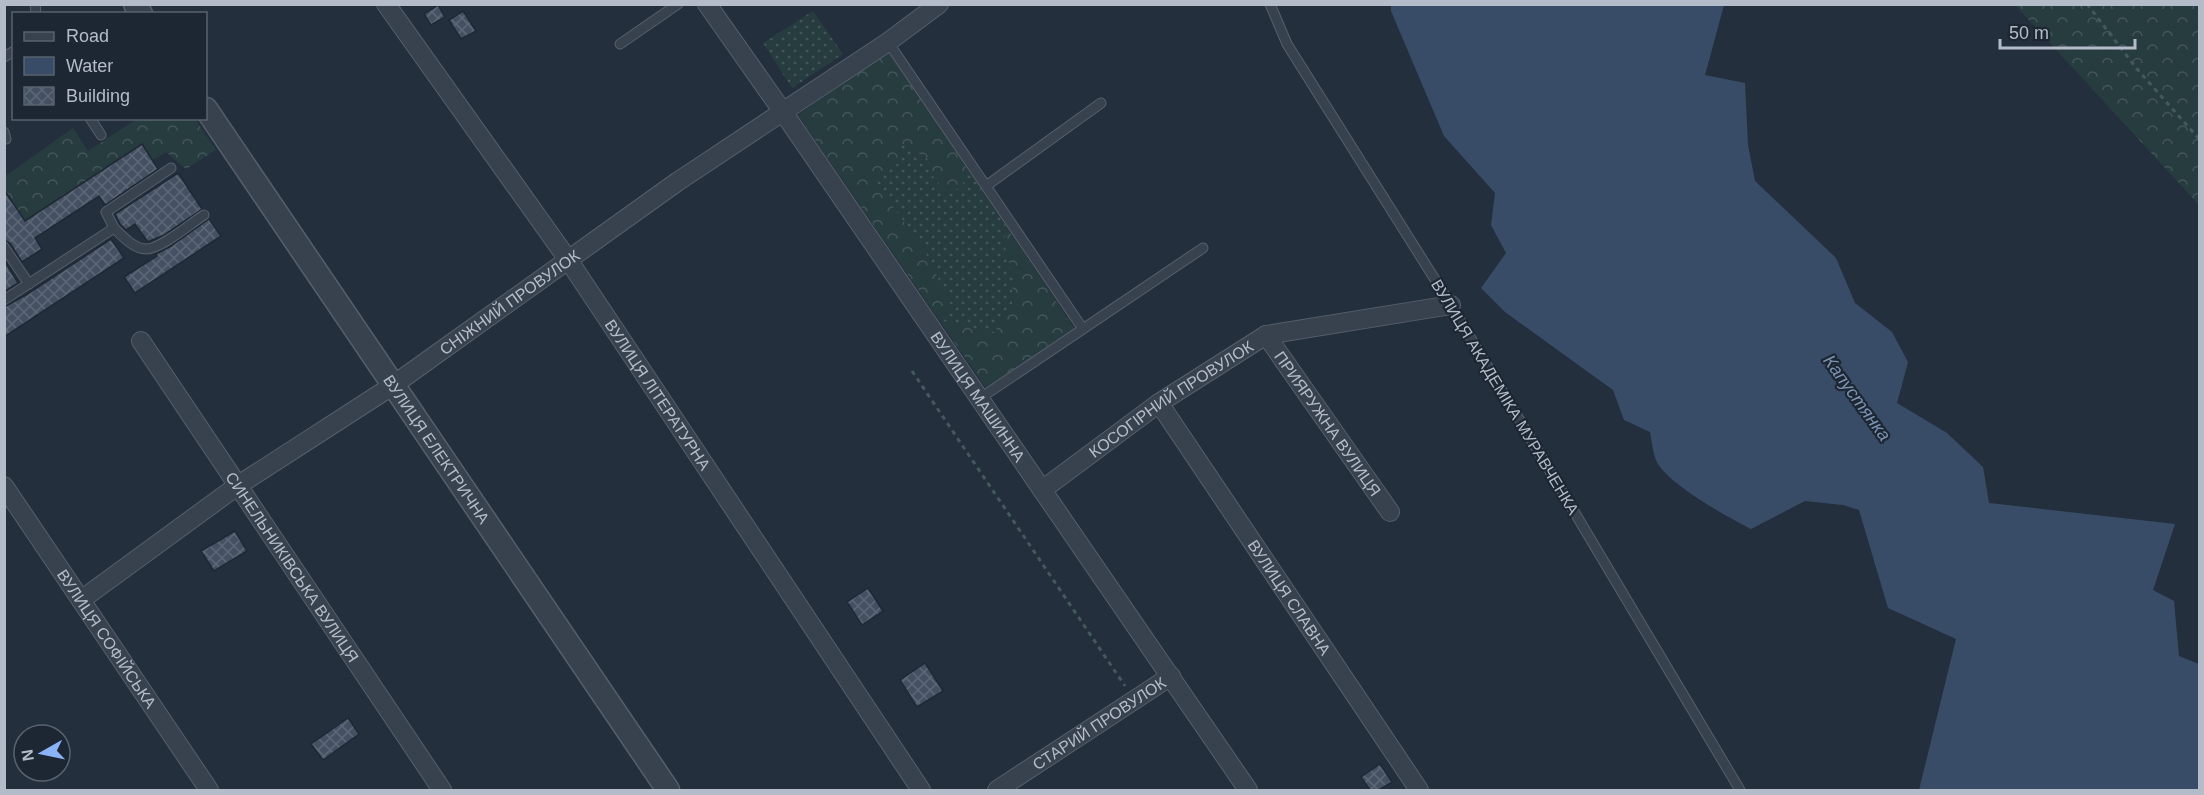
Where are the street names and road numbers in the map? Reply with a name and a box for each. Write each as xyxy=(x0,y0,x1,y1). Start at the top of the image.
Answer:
street label: СНІЖНИЙ ПРОВУЛОК xyxy=(436,246,583,358)
street label: ВУЛИЦЯ АКАДЕМІКА МУРАВЧЕНКА xyxy=(1428,276,1582,518)
street label: ВУЛИЦЯ ЛІТЕРАТУРНА xyxy=(602,316,714,473)
street label: ВУЛИЦЯ МАШИННА xyxy=(928,328,1029,465)
street label: КОСОГІРНИЙ ПРОВУЛОК xyxy=(1086,337,1256,461)
street label: ПРИЯРУЖНА ВУЛИЦЯ xyxy=(1272,348,1384,499)
street label: ВУЛИЦЯ ЕЛЕКТРИЧНА xyxy=(380,372,493,527)
street label: СИНЕЛЬНИКІВСЬКА ВУЛИЦЯ xyxy=(223,469,362,665)
street label: ВУЛИЦЯ СЛАВНА xyxy=(1245,537,1334,658)
street label: ВУЛИЦЯ СОФІЙСЬКА xyxy=(54,566,160,711)
street label: СТАРИЙ ПРОВУЛОК xyxy=(1029,673,1169,773)

